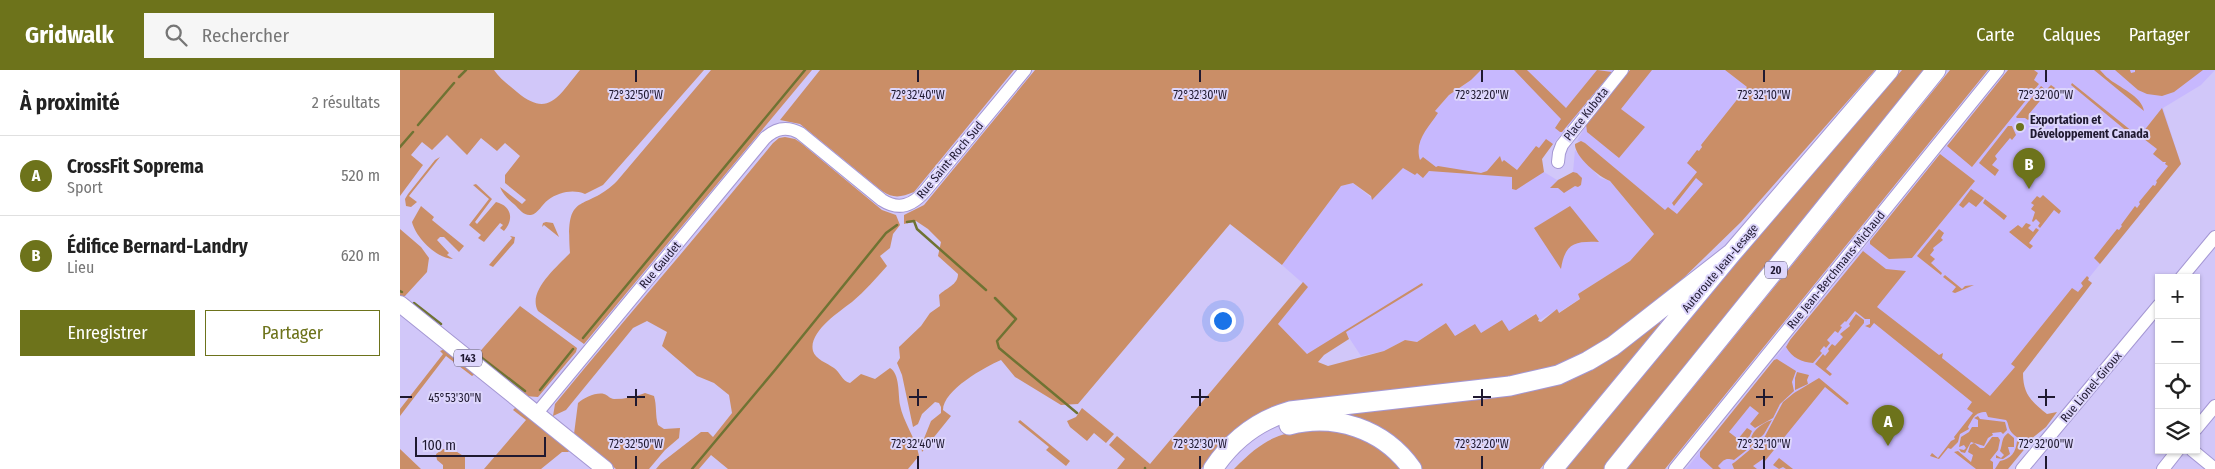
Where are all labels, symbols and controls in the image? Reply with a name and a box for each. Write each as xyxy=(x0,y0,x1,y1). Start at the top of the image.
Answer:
search box xyxy=(144,13,494,58)
text: Gridwalk xyxy=(25,21,114,49)
icon: search xyxy=(162,21,190,49)
text: Rechercher xyxy=(202,24,289,47)
text: Carte xyxy=(1976,24,2015,46)
text: Calques xyxy=(2043,24,2101,46)
text: Partager xyxy=(2129,24,2190,46)
street label: Place Kubota xyxy=(1561,84,1611,143)
text: 72°32'50"W xyxy=(609,88,663,102)
text: 72°32'40"W xyxy=(891,88,945,102)
text: 72°32'30"W xyxy=(1173,88,1227,102)
text: 72°32'20"W xyxy=(1455,88,1509,102)
text: 72°32'10"W xyxy=(1737,88,1791,102)
text: 72°32'00"W xyxy=(2019,88,2073,102)
text: À proximité xyxy=(20,90,120,116)
text: 2 résultats xyxy=(312,93,380,112)
place label: Exportation et Développement Canada xyxy=(2030,113,2149,141)
street label: Rue Saint-Roch Sud xyxy=(914,119,986,201)
marker: Exportation et Développement Canada xyxy=(2014,121,2026,133)
pin: B xyxy=(2013,148,2045,189)
text: CrossFit Soprema xyxy=(67,155,204,178)
text: A xyxy=(32,166,40,185)
text: 520 m xyxy=(341,166,380,185)
text: Sport xyxy=(67,178,103,197)
street label: Rue Jean-Berchmans-Michaud xyxy=(1784,208,1888,332)
street label: Autoroute Jean-Lesage xyxy=(1679,221,1761,315)
text: Édifice Bernard-Landry xyxy=(67,235,248,258)
street label: Rue Gaudet xyxy=(636,239,684,291)
text: B xyxy=(32,246,40,265)
text: 620 m xyxy=(341,246,380,265)
text: Lieu xyxy=(67,258,94,277)
road number: 20 xyxy=(1765,262,1787,278)
map controls xyxy=(2155,274,2200,454)
button: + xyxy=(2155,274,2200,319)
your location xyxy=(1210,308,1236,334)
button: Enregistrer xyxy=(20,310,195,356)
button: Partager xyxy=(205,310,380,356)
button: − xyxy=(2155,319,2200,364)
street label: Rue Lionel-Giroux xyxy=(2058,348,2125,425)
road number: 143 xyxy=(454,350,482,366)
button: locate xyxy=(2155,364,2200,409)
text: 45°53'30"N xyxy=(428,391,482,405)
pin: A xyxy=(1872,405,1904,446)
button: layers xyxy=(2155,409,2200,454)
scale bar xyxy=(415,434,546,457)
text: 100 m xyxy=(422,437,456,454)
text: 72°32'50"W xyxy=(609,437,663,451)
text: 72°32'40"W xyxy=(891,437,945,451)
text: 72°32'30"W xyxy=(1173,437,1227,451)
text: 72°32'20"W xyxy=(1455,437,1509,451)
text: 72°32'10"W xyxy=(1737,437,1791,451)
text: 72°32'00"W xyxy=(2019,437,2073,451)

